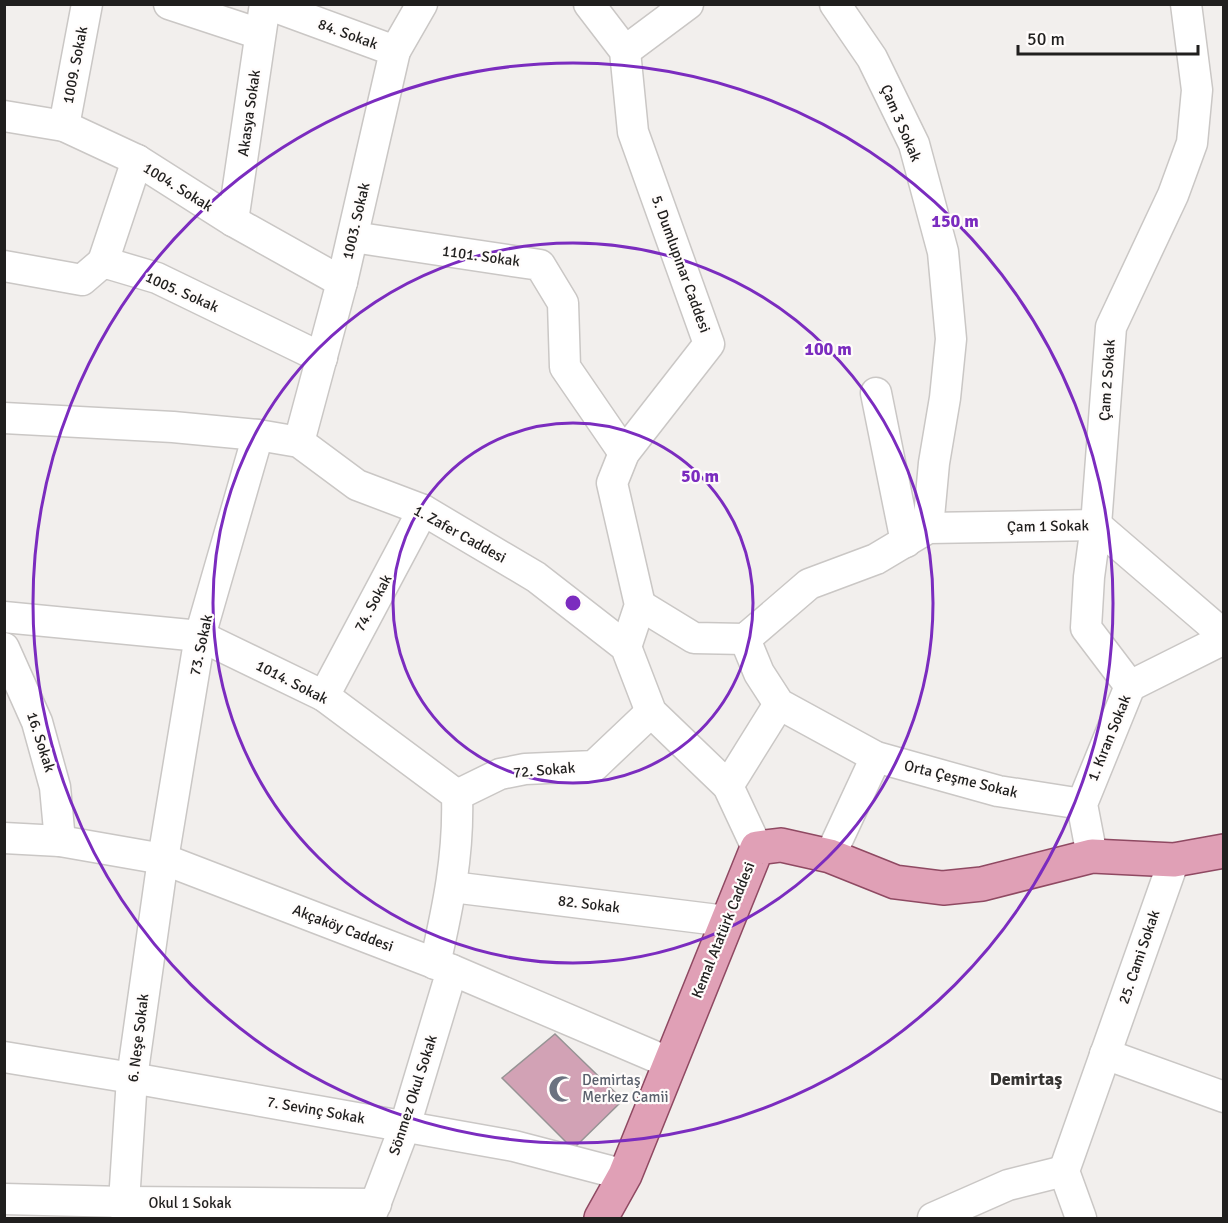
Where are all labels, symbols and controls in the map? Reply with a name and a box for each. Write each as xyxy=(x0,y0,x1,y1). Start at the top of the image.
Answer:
street label: 84. Sokak xyxy=(316,15,381,53)
scale bar xyxy=(1018,18,1198,56)
street label: 1009. Sokak xyxy=(59,24,91,105)
text: 50 m xyxy=(1027,28,1065,50)
street label: Akasya Sokak xyxy=(234,68,264,158)
street label: Çam 3 Sokak xyxy=(877,82,925,165)
street label: 1004. Sokak xyxy=(140,159,216,216)
street label: 1003. Sokak xyxy=(338,180,374,261)
street label: 5. Dumlupınar Caddesi xyxy=(648,193,714,335)
text: 150 m xyxy=(931,210,979,232)
street label: 1101. Sokak xyxy=(441,242,522,270)
street label: 1005. Sokak xyxy=(143,268,222,316)
text: 100 m xyxy=(804,338,852,360)
street label: Çam 2 Sokak xyxy=(1095,338,1119,422)
text: 50 m xyxy=(681,465,719,487)
street label: 1. Zafer Caddesi xyxy=(411,501,509,567)
street label: Çam 1 Sokak xyxy=(1007,516,1090,536)
street label: 74. Sokak xyxy=(350,571,396,635)
centre of rings xyxy=(563,593,583,613)
street label: 73. Sokak xyxy=(186,612,216,677)
street label: 1014. Sokak xyxy=(253,656,331,708)
street label: 1. Kıran Sokak xyxy=(1083,692,1135,784)
street label: 16. Sokak xyxy=(23,710,59,775)
street label: Orta Çeşme Sokak xyxy=(902,756,1020,802)
street label: 72. Sokak xyxy=(512,758,576,782)
street label: Kemal Atatürk Caddesi xyxy=(687,859,759,1001)
street label: 82. Sokak xyxy=(557,891,621,917)
street label: Akçaköy Caddesi xyxy=(290,900,396,956)
street label: 25. Cami Sokak xyxy=(1115,907,1164,1006)
street label: 6. Neşe Sokak xyxy=(124,992,152,1083)
street label: Sönmez Okul Sokak xyxy=(385,1032,441,1158)
district label: Demirtaş xyxy=(990,1068,1062,1090)
place label: Demirtaş Merkez Camii xyxy=(582,1071,669,1106)
mosque icon: Demirtaş Merkez Camii xyxy=(547,1074,577,1104)
street label: 7. Sevinç Sokak xyxy=(266,1093,367,1128)
street label: Okul 1 Sokak xyxy=(148,1194,232,1212)

